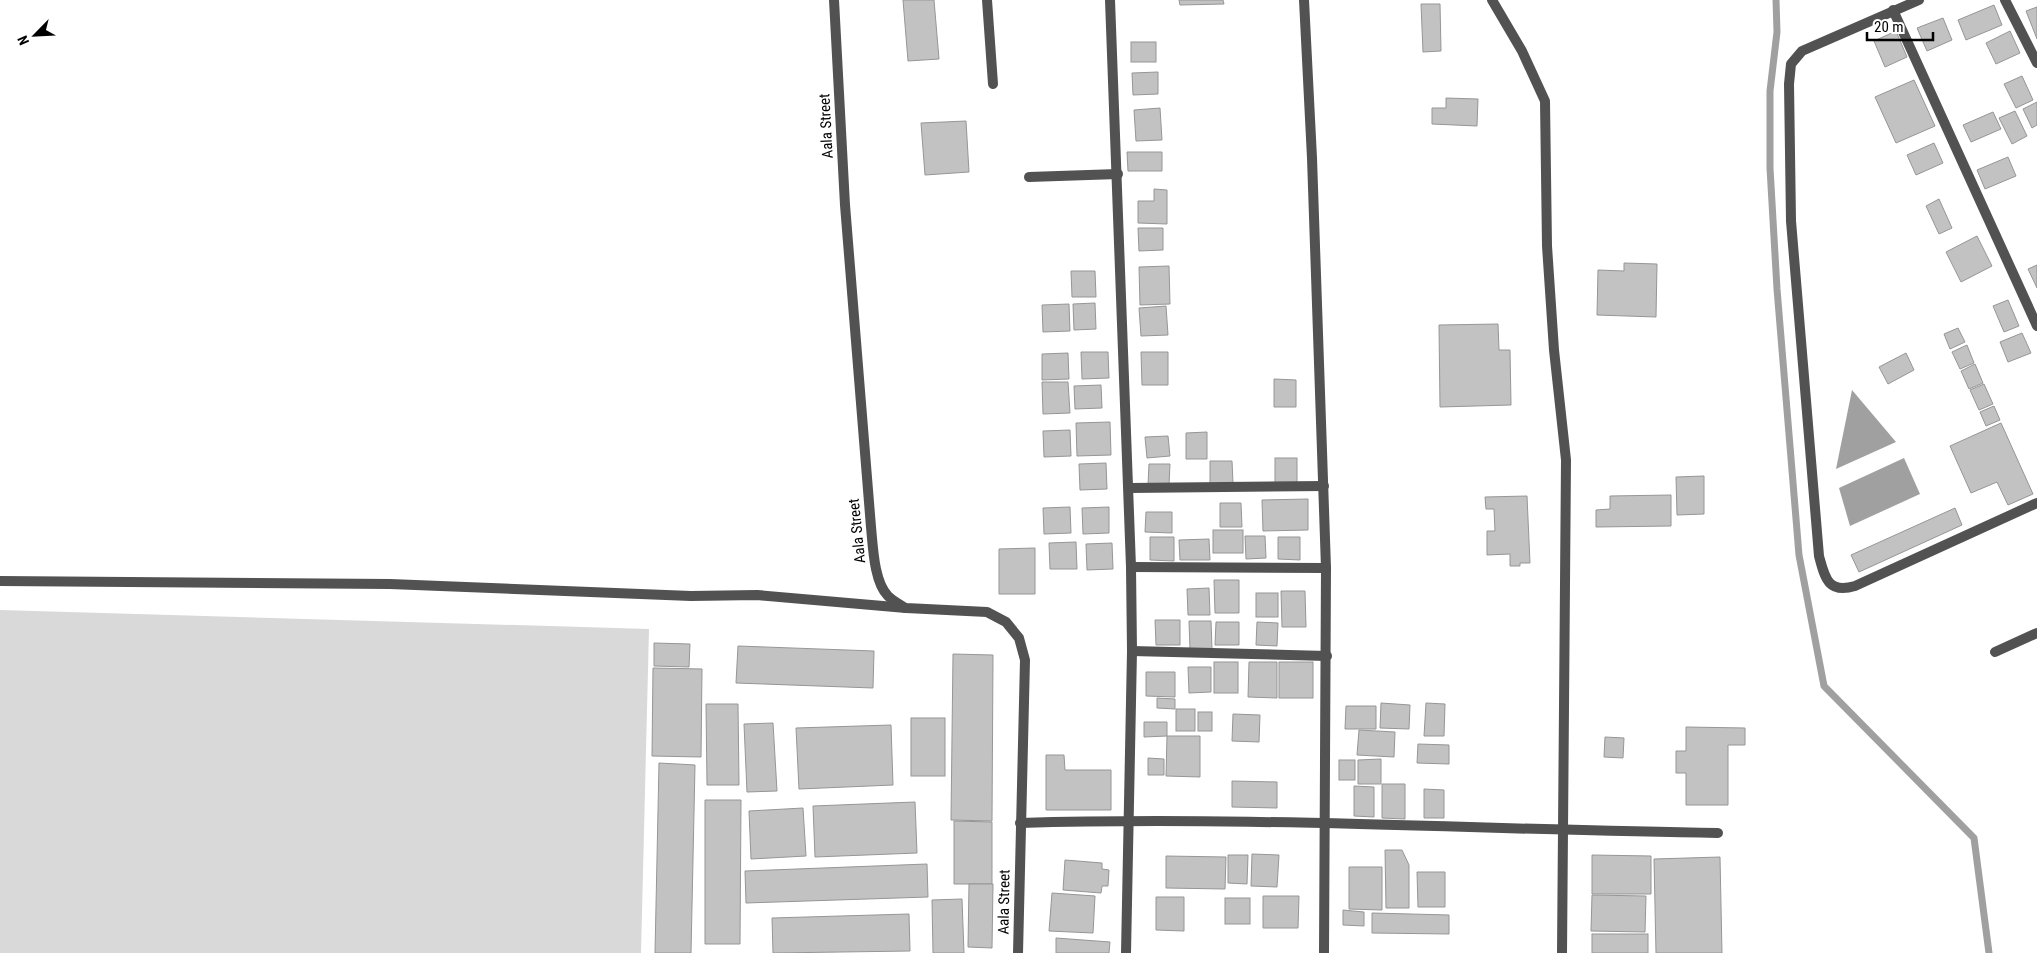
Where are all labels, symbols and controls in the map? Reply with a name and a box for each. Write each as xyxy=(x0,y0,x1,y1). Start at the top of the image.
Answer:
north arrow xyxy=(10,10,60,60)
scale bar xyxy=(1867,10,1933,42)
text: 20 m xyxy=(1874,18,1904,36)
text: N xyxy=(14,33,32,47)
street label: Aala Street xyxy=(815,93,837,159)
street label: Aala Street xyxy=(845,498,869,564)
street label: Aala Street xyxy=(994,869,1014,935)

